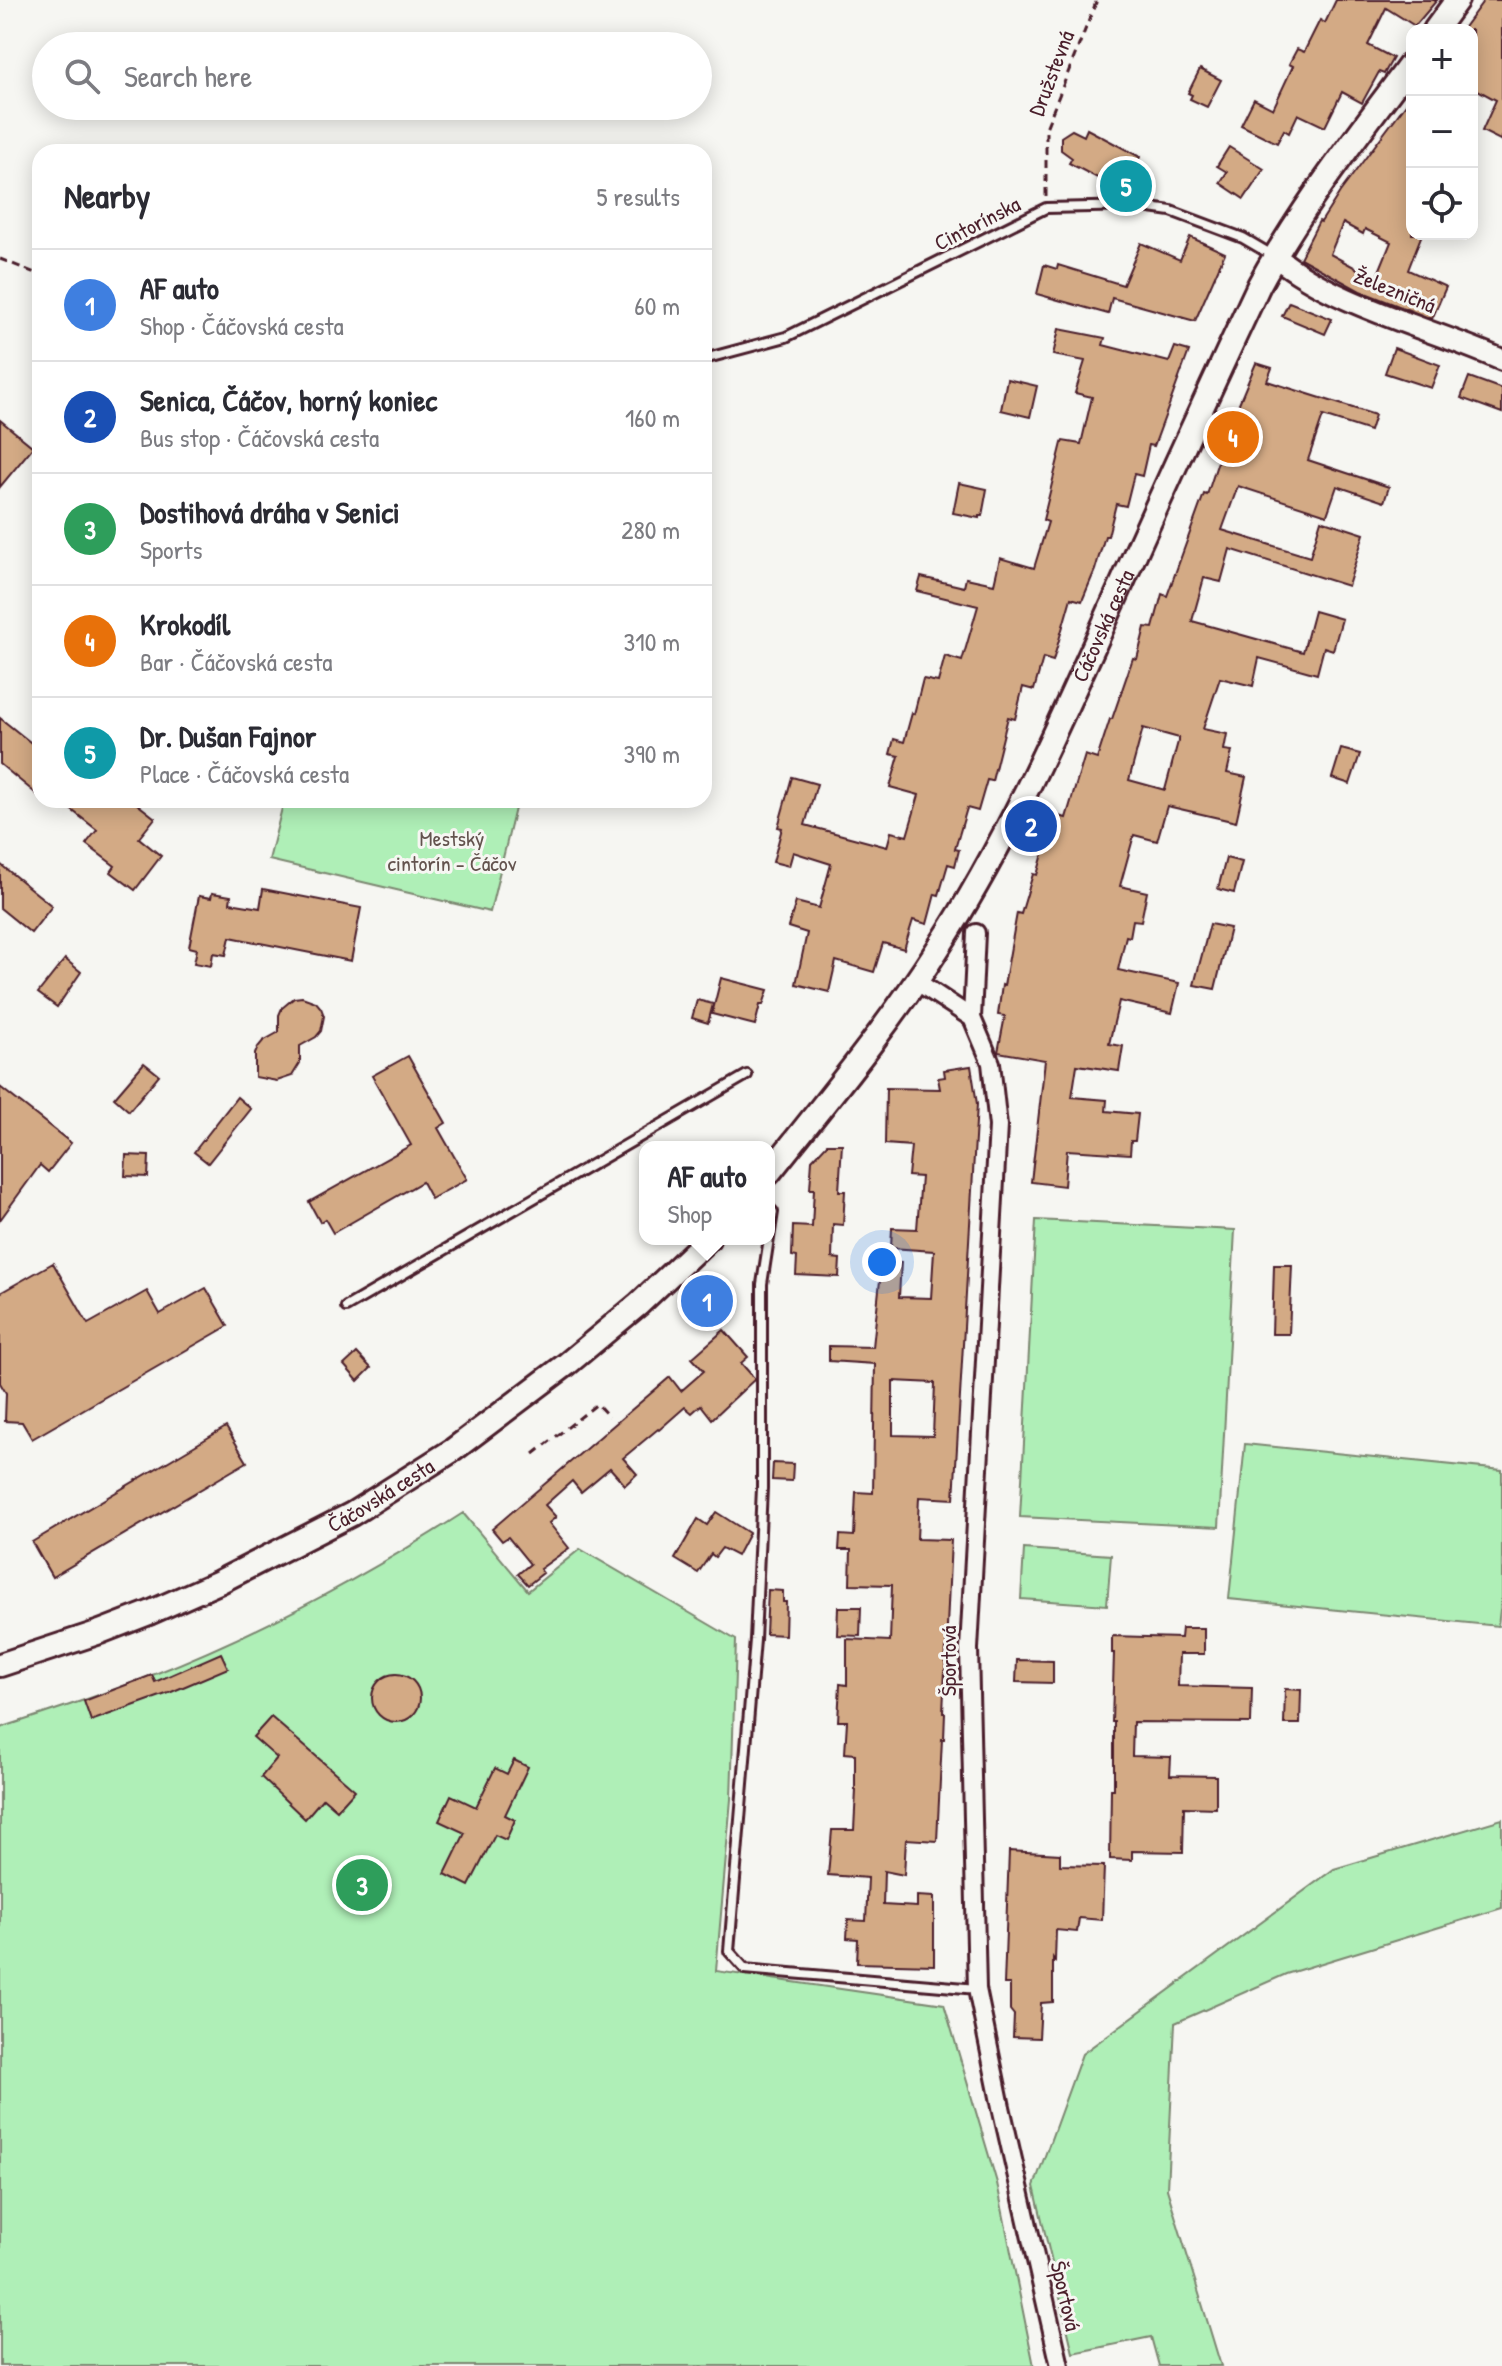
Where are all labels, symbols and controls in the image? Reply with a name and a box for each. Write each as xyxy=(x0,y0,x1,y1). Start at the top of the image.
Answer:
map controls xyxy=(1406,24,1478,240)
button: + xyxy=(1406,24,1478,96)
street label: Družstevná xyxy=(1021,26,1081,120)
search box xyxy=(32,32,712,120)
icon: search xyxy=(60,54,104,98)
text: Search here xyxy=(124,56,252,96)
button: − xyxy=(1406,96,1478,168)
pin: 5 xyxy=(1100,156,1152,216)
button: locate xyxy=(1406,168,1478,240)
text: Nearby xyxy=(64,173,150,219)
text: 5 results xyxy=(596,179,680,214)
street label: Cintorínska xyxy=(929,188,1026,257)
street label: Železničná xyxy=(1350,260,1441,320)
text: AF auto xyxy=(140,268,219,308)
text: 1 xyxy=(85,288,95,323)
text: 60 m xyxy=(634,288,680,323)
text: Shop · Čáčovská cesta xyxy=(140,308,344,343)
text: Senica, Čáčov, horný koniec xyxy=(140,380,437,420)
text: 2 xyxy=(84,400,96,435)
text: 160 m xyxy=(625,400,680,435)
pin: 4 xyxy=(1207,407,1259,467)
text: Bus stop · Čáčovská cesta xyxy=(140,420,379,455)
text: Dostihová dráha v Senici xyxy=(140,492,400,532)
text: 3 xyxy=(84,512,96,547)
text: 280 m xyxy=(621,512,680,547)
text: Sports xyxy=(140,532,203,567)
street label: Čáčovská cesta xyxy=(1065,564,1141,687)
text: Krokodíl xyxy=(140,604,230,644)
text: 4 xyxy=(85,624,95,659)
text: 310 m xyxy=(624,624,680,659)
text: Bar · Čáčovská cesta xyxy=(140,644,333,679)
text: Dr. Dušan Fajnor xyxy=(140,716,316,756)
text: 5 xyxy=(85,736,96,771)
text: 390 m xyxy=(624,736,680,771)
text: Place · Čáčovská cesta xyxy=(140,756,349,791)
pin: 2 xyxy=(1005,796,1057,856)
park label: Mestský cintorín - Čáčov xyxy=(387,823,517,878)
popup xyxy=(639,1141,775,1245)
text: AF auto xyxy=(668,1156,746,1196)
text: Shop xyxy=(668,1196,712,1231)
your location xyxy=(862,1242,902,1282)
pin: 1 xyxy=(681,1271,733,1331)
street label: Čáčovská cesta xyxy=(322,1451,440,1539)
street label: Športová xyxy=(933,1625,963,1696)
pin: 3 xyxy=(336,1855,388,1915)
street label: Športová xyxy=(1043,2258,1089,2334)

